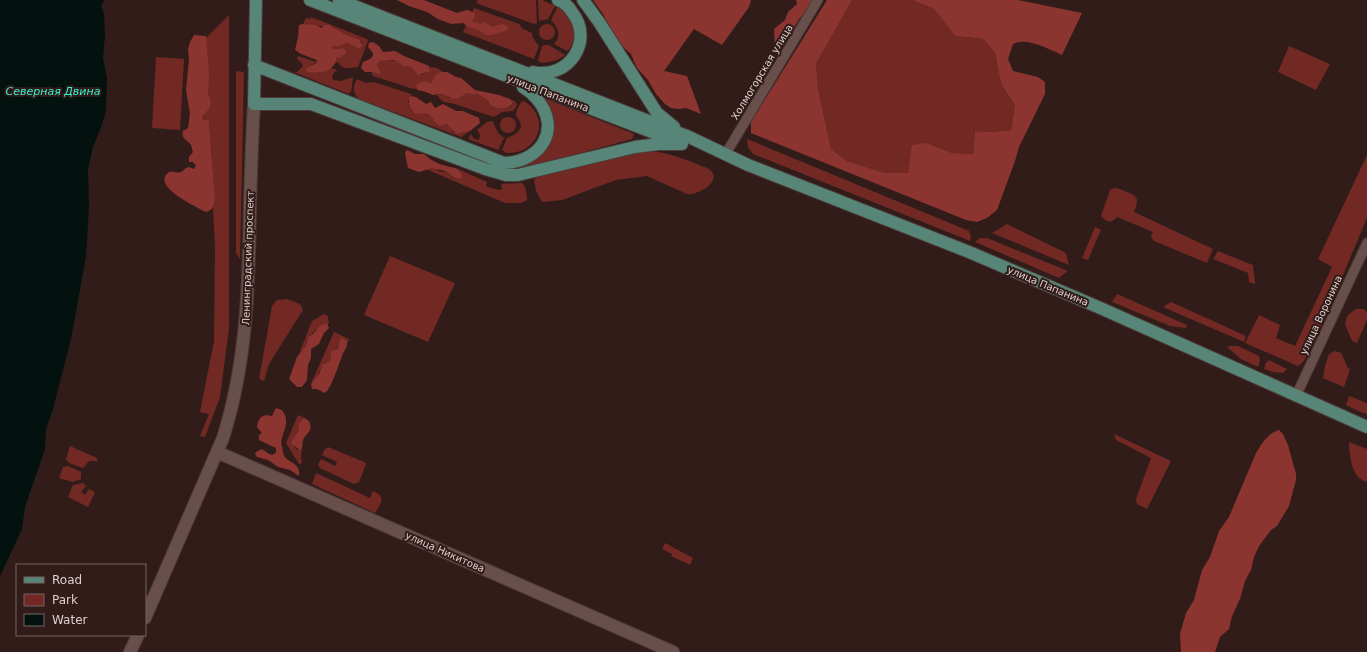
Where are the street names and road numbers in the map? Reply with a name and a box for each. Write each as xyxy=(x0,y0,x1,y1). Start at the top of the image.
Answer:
street label: Холмогорская улица xyxy=(729,22,795,122)
street label: улица Папанина xyxy=(505,72,591,114)
street label: Ленинградский проспект xyxy=(240,190,256,325)
street label: улица Папанина xyxy=(1006,264,1090,308)
street label: улица Воронина xyxy=(1298,274,1344,356)
street label: улица Никитова xyxy=(404,530,486,574)

